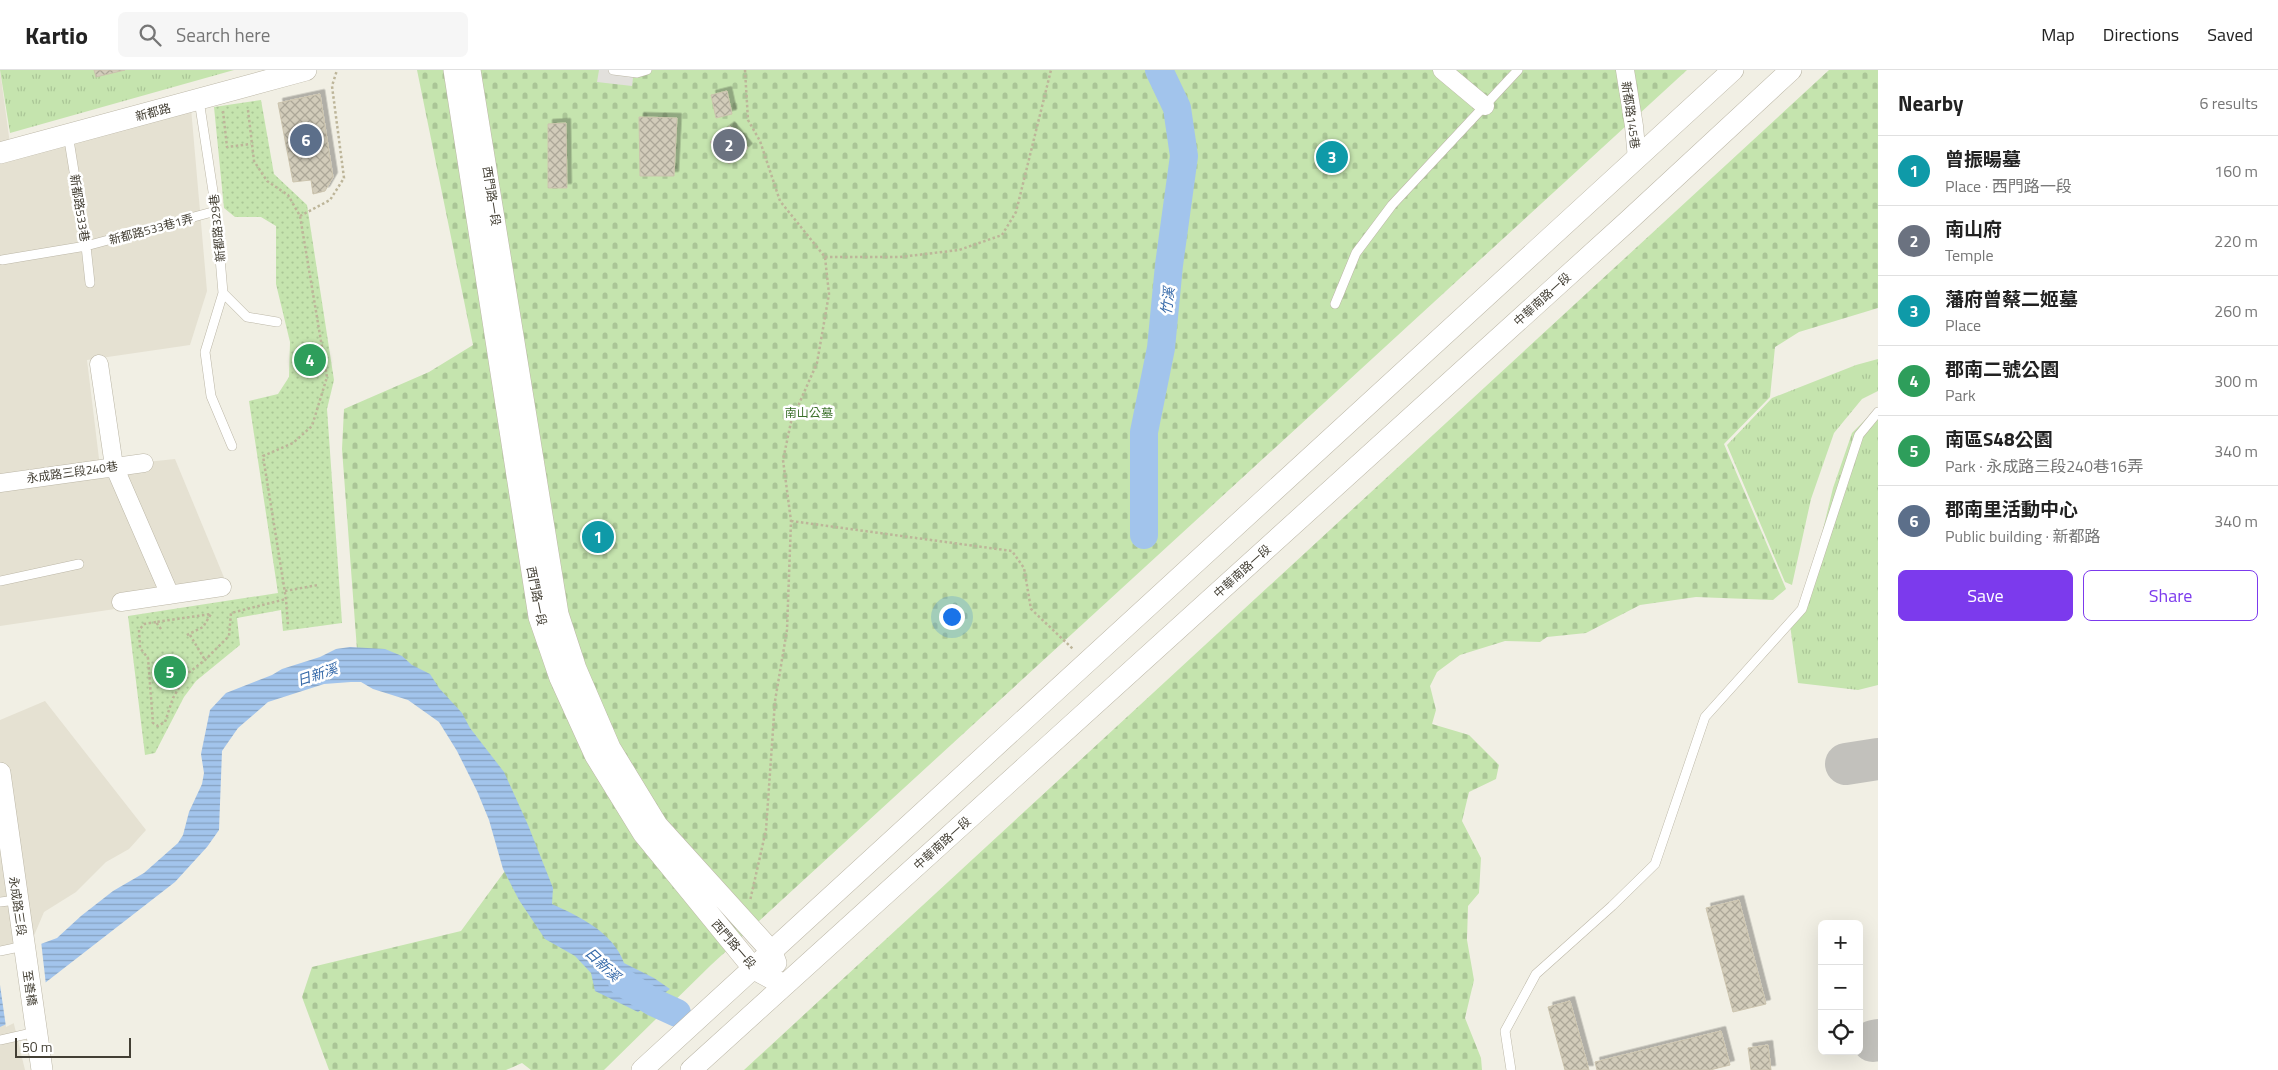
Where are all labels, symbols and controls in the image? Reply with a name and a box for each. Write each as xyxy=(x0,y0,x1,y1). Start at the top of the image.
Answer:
search box xyxy=(118,12,468,57)
text: Kartio xyxy=(25,17,88,53)
text: Search here xyxy=(176,20,270,49)
icon: search xyxy=(136,21,164,49)
text: Map xyxy=(2041,21,2075,48)
text: Directions xyxy=(2103,21,2179,48)
text: Saved xyxy=(2207,21,2253,48)
street label: 新都路145巷 xyxy=(1617,80,1645,150)
text: Nearby xyxy=(1898,87,1963,119)
text: 6 results xyxy=(2199,91,2258,115)
street label: 新都路 xyxy=(133,98,173,126)
pin: 6 xyxy=(290,121,322,159)
pin: 2 xyxy=(713,126,745,164)
pin: 3 xyxy=(1316,138,1348,176)
text: 曾振暘墓 xyxy=(1945,144,2021,173)
text: 1 xyxy=(1910,159,1918,183)
text: 160 m xyxy=(2214,159,2258,183)
street label: 西門路一段 xyxy=(478,165,506,227)
street label: 新都路533巷 xyxy=(65,173,95,243)
text: Place · 西門路一段 xyxy=(1945,174,2072,198)
street label: 新都路329巷 xyxy=(204,193,230,263)
street label: 新都路533巷1弄 xyxy=(107,209,195,249)
text: 南山府 xyxy=(1945,214,2002,243)
text: 2 xyxy=(1910,229,1918,253)
text: 220 m xyxy=(2214,229,2258,253)
text: Temple xyxy=(1945,243,1994,267)
street label: 中華南路一段 xyxy=(1509,268,1575,330)
water label: 竹溪 xyxy=(1155,284,1179,316)
text: 藩府曾蔡二姬墓 xyxy=(1945,284,2078,313)
text: 3 xyxy=(1910,299,1918,323)
text: 260 m xyxy=(2214,299,2258,323)
text: Place xyxy=(1945,313,1981,337)
pin: 4 xyxy=(294,341,326,379)
text: 郡南二號公園 xyxy=(1945,354,2059,383)
text: 4 xyxy=(1910,369,1918,393)
text: 300 m xyxy=(2214,369,2258,393)
text: Park xyxy=(1945,383,1976,407)
park label: 南山公墓 xyxy=(785,403,833,422)
text: 南區S48公園 xyxy=(1945,424,2053,453)
text: 5 xyxy=(1910,439,1918,463)
text: 340 m xyxy=(2214,439,2258,463)
text: Park · 永成路三段240巷16弄 xyxy=(1945,454,2143,478)
street label: 永成路三段240巷 xyxy=(25,456,119,488)
text: 郡南里活動中心 xyxy=(1945,494,2078,523)
text: 6 xyxy=(1910,509,1918,533)
text: 340 m xyxy=(2214,509,2258,533)
pin: 1 xyxy=(582,518,614,556)
text: Public building · 新都路 xyxy=(1945,524,2101,548)
street label: 中華南路一段 xyxy=(1209,540,1275,602)
street label: 西門路一段 xyxy=(522,565,552,627)
button: Save xyxy=(1898,570,2073,621)
button: Share xyxy=(2083,570,2258,621)
your location xyxy=(939,604,965,630)
pin: 5 xyxy=(154,653,186,691)
water label: 日新溪 xyxy=(294,657,342,690)
street label: 中華南路一段 xyxy=(909,812,975,874)
street label: 永成路三段 xyxy=(4,875,32,937)
street label: 西門路一段 xyxy=(707,915,761,973)
map controls xyxy=(1818,920,1863,1055)
button: + xyxy=(1818,920,1863,965)
water label: 日新溪 xyxy=(580,942,627,987)
button: − xyxy=(1818,965,1863,1010)
street label: 至善橋 xyxy=(18,969,42,1007)
button: locate xyxy=(1818,1010,1863,1055)
scale bar xyxy=(15,1035,131,1058)
text: 50 m xyxy=(22,1036,52,1057)

